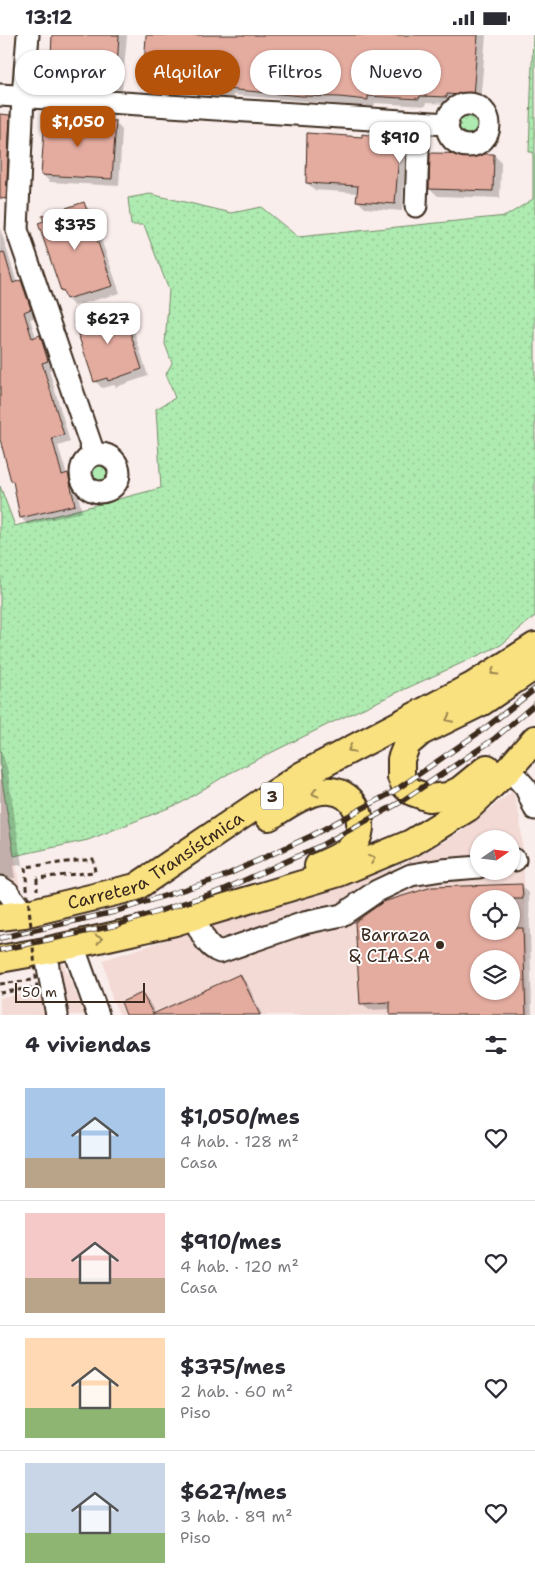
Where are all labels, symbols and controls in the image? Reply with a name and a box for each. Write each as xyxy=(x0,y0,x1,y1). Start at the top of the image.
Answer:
text: 13:12 xyxy=(25,5,72,30)
chip: Comprar xyxy=(15,50,125,95)
chip: Alquilar xyxy=(135,50,240,95)
chip: Filtros xyxy=(250,50,341,95)
chip: Nuevo xyxy=(351,50,441,95)
pin: $1,050 xyxy=(37,105,119,148)
text: $1,050 xyxy=(51,111,105,132)
pin: $910 xyxy=(370,121,430,164)
text: $910 xyxy=(380,127,420,148)
pin: $375 xyxy=(45,209,105,251)
text: $375 xyxy=(54,214,96,235)
pin: $627 xyxy=(78,303,138,345)
text: $627 xyxy=(86,308,130,329)
one-way arrow xyxy=(490,666,499,676)
one-way arrow xyxy=(445,713,454,723)
one-way arrow xyxy=(347,743,356,753)
road number: 3 xyxy=(261,783,283,809)
one-way arrow xyxy=(312,788,320,798)
street label: Carretera Transístmica xyxy=(65,806,248,915)
north arrow xyxy=(470,830,520,880)
map controls xyxy=(470,830,520,1000)
one-way arrow xyxy=(368,855,376,865)
button: locate xyxy=(470,890,520,940)
place label: Barraza & CIA.S.A xyxy=(349,923,430,968)
one-way arrow xyxy=(95,934,104,945)
marker: Barraza & CIA.S.A xyxy=(434,939,446,951)
button: layers xyxy=(470,950,520,1000)
scale bar xyxy=(15,980,145,1003)
text: 50 m xyxy=(22,983,57,1001)
text: 4 viviendas xyxy=(25,1031,151,1059)
icon: filters xyxy=(482,1031,510,1059)
text: $1,050/mes xyxy=(180,1103,300,1131)
icon: home xyxy=(65,1108,125,1168)
icon: heart xyxy=(482,1124,510,1152)
text: 4 hab. · 128 m² xyxy=(180,1131,299,1152)
text: Casa xyxy=(180,1152,217,1173)
text: $910/mes xyxy=(180,1228,282,1256)
icon: home xyxy=(65,1233,125,1293)
icon: heart xyxy=(482,1249,510,1277)
text: 4 hab. · 120 m² xyxy=(180,1256,299,1277)
text: Casa xyxy=(180,1277,217,1298)
text: $375/mes xyxy=(180,1353,286,1381)
icon: home xyxy=(65,1358,125,1418)
icon: heart xyxy=(482,1374,510,1402)
text: 2 hab. · 60 m² xyxy=(180,1381,293,1402)
text: Piso xyxy=(180,1402,211,1423)
text: $627/mes xyxy=(180,1478,287,1506)
icon: home xyxy=(65,1483,125,1543)
icon: heart xyxy=(482,1499,510,1527)
text: 3 hab. · 89 m² xyxy=(180,1506,293,1527)
text: Piso xyxy=(180,1527,211,1548)

